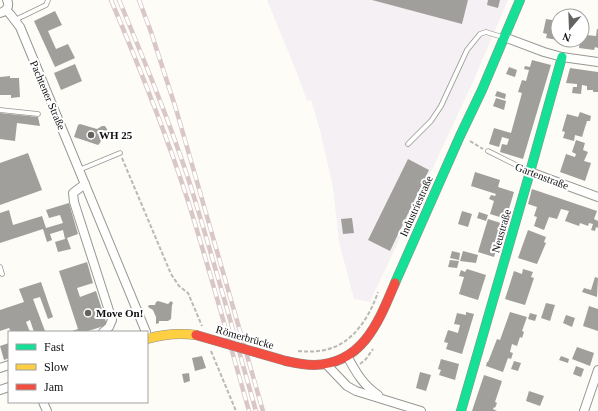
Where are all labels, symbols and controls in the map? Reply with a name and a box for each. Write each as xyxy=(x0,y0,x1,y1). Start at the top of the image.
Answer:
north arrow xyxy=(550,8,590,48)
text: N xyxy=(561,30,572,44)
street label: Pachtener Straße xyxy=(28,58,68,132)
place label: WH 25 xyxy=(99,129,133,141)
marker: WH 25 xyxy=(86,130,96,140)
street label: Gartenstraße xyxy=(514,160,570,192)
street label: Industriestraße xyxy=(397,174,435,238)
street label: Neustraße xyxy=(489,208,513,254)
place label: Move On! xyxy=(96,307,143,319)
marker: Move On! xyxy=(83,308,93,318)
street label: Römerbrücke xyxy=(215,323,276,351)
legend xyxy=(8,331,148,403)
text: Fast xyxy=(44,340,65,354)
text: Slow xyxy=(44,360,69,374)
text: Jam xyxy=(44,380,64,394)

